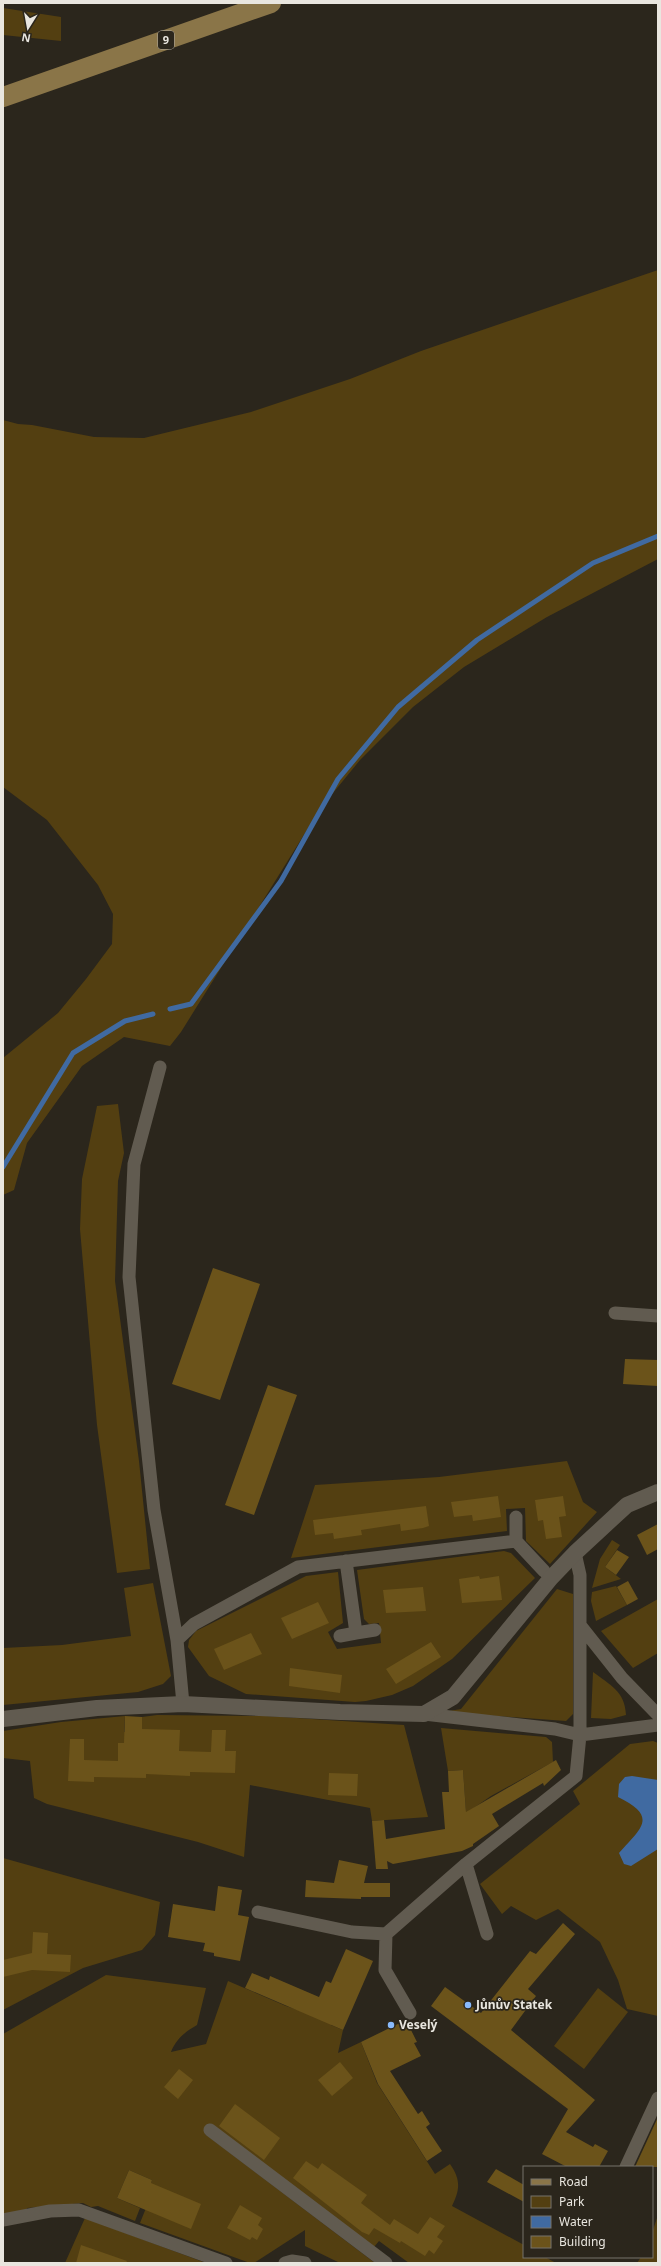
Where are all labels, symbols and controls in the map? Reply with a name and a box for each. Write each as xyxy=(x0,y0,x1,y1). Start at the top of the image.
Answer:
north arrow xyxy=(8,8,48,48)
text: N xyxy=(20,30,32,47)
road number: 9 xyxy=(158,31,174,49)
place label: Jůnův Statek xyxy=(475,1996,553,2013)
marker: Jůnův Statek xyxy=(463,2000,473,2010)
place label: Veselý xyxy=(399,2016,437,2033)
marker: Veselý xyxy=(386,2020,396,2030)
legend xyxy=(523,2166,653,2258)
text: Road xyxy=(559,2173,588,2190)
text: Park xyxy=(559,2193,585,2210)
text: Water xyxy=(559,2213,593,2230)
text: Building xyxy=(559,2233,606,2250)

